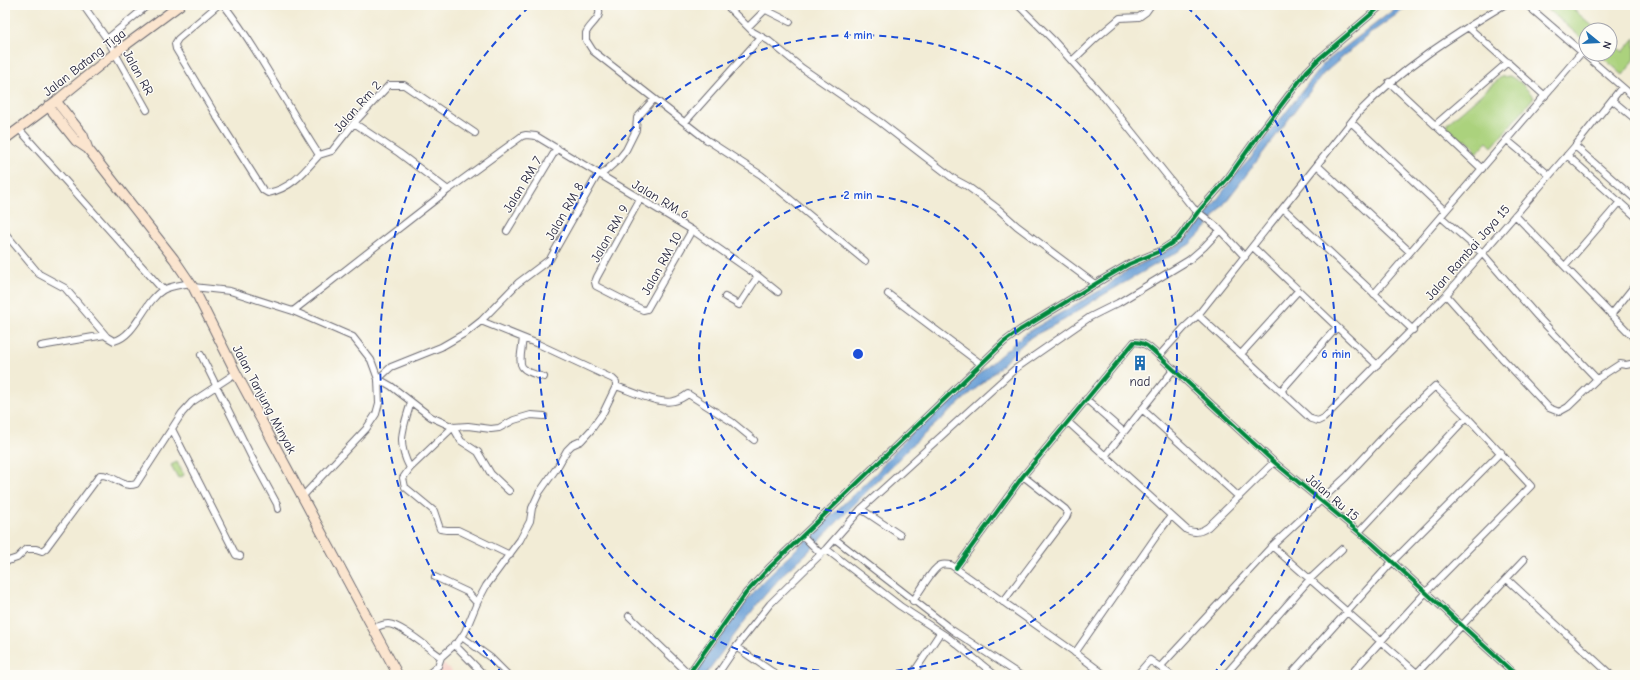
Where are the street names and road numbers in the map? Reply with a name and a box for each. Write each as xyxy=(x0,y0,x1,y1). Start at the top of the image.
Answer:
street label: Jalan Batang Tiga xyxy=(40,26,128,99)
street label: Jalan RR xyxy=(120,47,157,98)
street label: Jalan Rm 2 xyxy=(331,78,384,135)
street label: Jalan RM 7 xyxy=(500,153,545,215)
street label: Jalan RM 6 xyxy=(630,177,692,222)
street label: Jalan RM 8 xyxy=(542,180,587,242)
street label: Jalan RM 9 xyxy=(587,202,631,265)
street label: Jalan Rambai Jaya 15 xyxy=(1422,202,1513,303)
street label: Jalan RM 10 xyxy=(638,229,685,297)
street label: Jalan Tanjung Minyak xyxy=(230,342,300,457)
street label: Jalan Ru 15 xyxy=(1303,471,1362,524)

